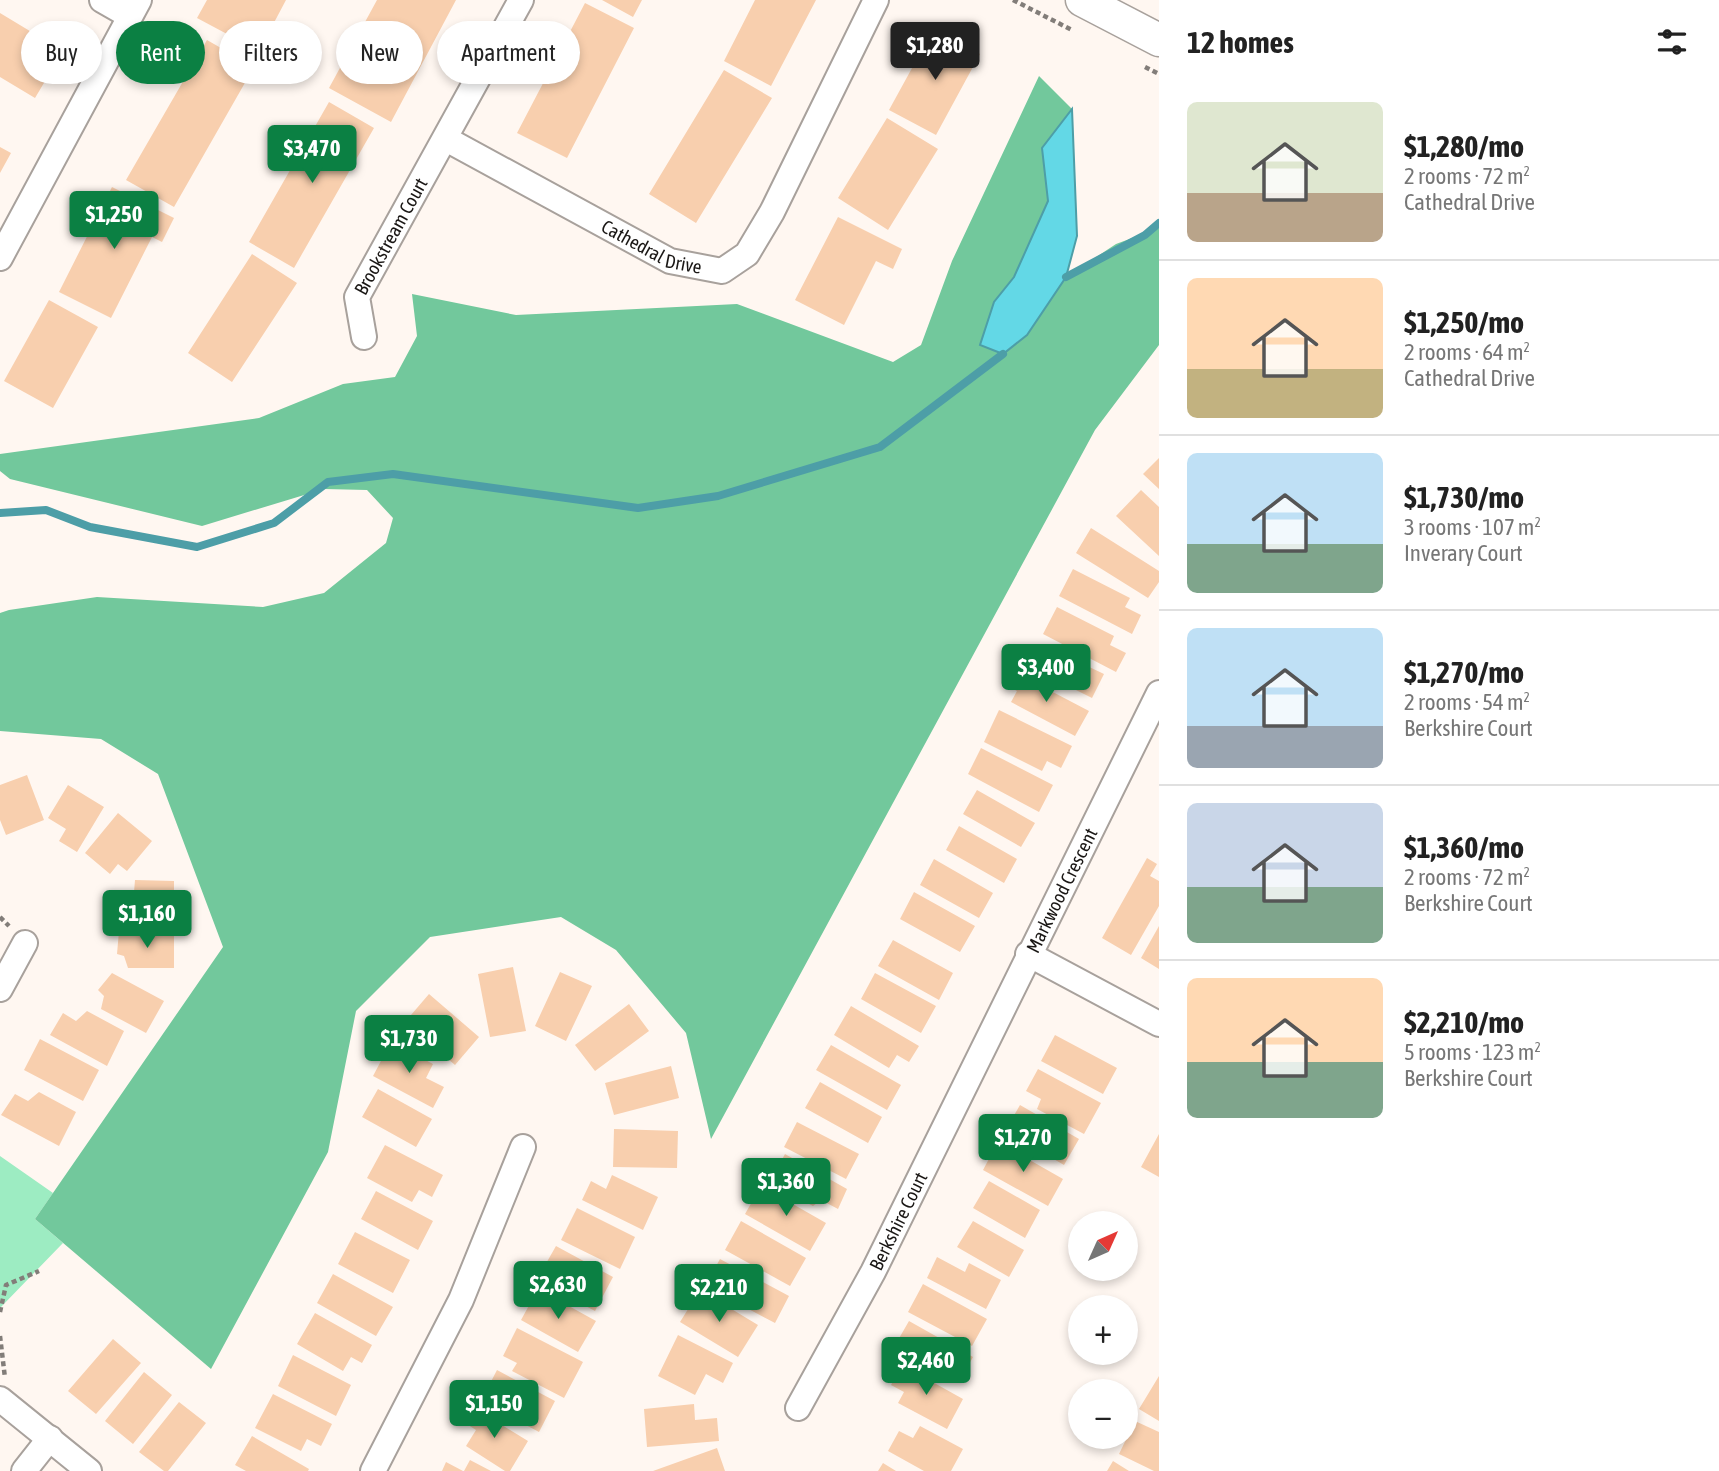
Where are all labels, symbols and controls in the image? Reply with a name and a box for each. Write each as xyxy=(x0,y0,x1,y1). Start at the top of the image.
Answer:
chip: Buy xyxy=(21,21,102,84)
chip: Rent xyxy=(116,21,205,84)
chip: Filters xyxy=(219,21,322,84)
chip: New xyxy=(336,21,423,84)
chip: Apartment xyxy=(437,21,580,84)
pin: $1,280 xyxy=(878,22,992,82)
icon: filters xyxy=(1653,23,1691,61)
text: 12 homes xyxy=(1187,25,1294,59)
text: $1,280 xyxy=(907,32,964,58)
pin: $3,470 xyxy=(255,125,369,185)
text: $1,280/mo xyxy=(1404,129,1524,163)
icon: home xyxy=(1243,130,1327,214)
text: $3,470 xyxy=(284,135,341,161)
text: 2 rooms · 72 m² xyxy=(1404,163,1530,189)
street label: Brookstream Court xyxy=(349,174,432,298)
text: Cathedral Drive xyxy=(1404,189,1535,215)
pin: $1,250 xyxy=(57,191,171,251)
text: $1,250 xyxy=(86,201,143,227)
street label: Cathedral Drive xyxy=(598,215,704,278)
text: $1,250/mo xyxy=(1404,305,1524,339)
icon: home xyxy=(1243,306,1327,390)
text: 2 rooms · 64 m² xyxy=(1404,339,1530,365)
text: Cathedral Drive xyxy=(1404,365,1535,391)
text: $1,730/mo xyxy=(1404,480,1524,514)
icon: home xyxy=(1243,481,1327,565)
text: 3 rooms · 107 m² xyxy=(1404,514,1541,540)
text: Inverary Court xyxy=(1404,540,1523,566)
pin: $3,400 xyxy=(989,644,1103,704)
text: $3,400 xyxy=(1018,654,1075,680)
text: $1,270/mo xyxy=(1404,655,1524,689)
icon: home xyxy=(1243,656,1327,740)
text: 2 rooms · 54 m² xyxy=(1404,689,1530,715)
text: Berkshire Court xyxy=(1404,715,1533,741)
street label: Markwood Crescent xyxy=(1022,824,1102,956)
text: $1,360/mo xyxy=(1404,830,1524,864)
icon: home xyxy=(1243,831,1327,915)
text: 2 rooms · 72 m² xyxy=(1404,864,1530,890)
pin: $1,160 xyxy=(90,890,204,950)
text: Berkshire Court xyxy=(1404,890,1533,916)
text: $1,160 xyxy=(119,900,176,926)
text: $2,210/mo xyxy=(1404,1005,1524,1039)
icon: home xyxy=(1243,1006,1327,1090)
pin: $1,730 xyxy=(352,1016,466,1075)
text: $1,730 xyxy=(381,1025,438,1051)
text: 5 rooms · 123 m² xyxy=(1404,1039,1541,1065)
text: Berkshire Court xyxy=(1404,1065,1533,1091)
pin: $1,270 xyxy=(966,1114,1080,1174)
text: $1,270 xyxy=(995,1124,1052,1150)
pin: $1,360 xyxy=(729,1158,843,1218)
text: $1,360 xyxy=(758,1168,815,1194)
street label: Berkshire Court xyxy=(865,1169,932,1274)
north arrow xyxy=(1068,1211,1138,1281)
map controls xyxy=(1068,1211,1138,1449)
pin: $2,630 xyxy=(501,1262,615,1321)
pin: $2,210 xyxy=(662,1264,776,1324)
text: $2,630 xyxy=(530,1271,587,1297)
text: $2,210 xyxy=(691,1274,748,1300)
button: + xyxy=(1068,1295,1138,1365)
pin: $2,460 xyxy=(869,1338,983,1397)
text: $2,460 xyxy=(898,1347,955,1373)
button: − xyxy=(1068,1379,1138,1449)
pin: $1,150 xyxy=(437,1380,551,1440)
text: $1,150 xyxy=(466,1390,523,1416)

